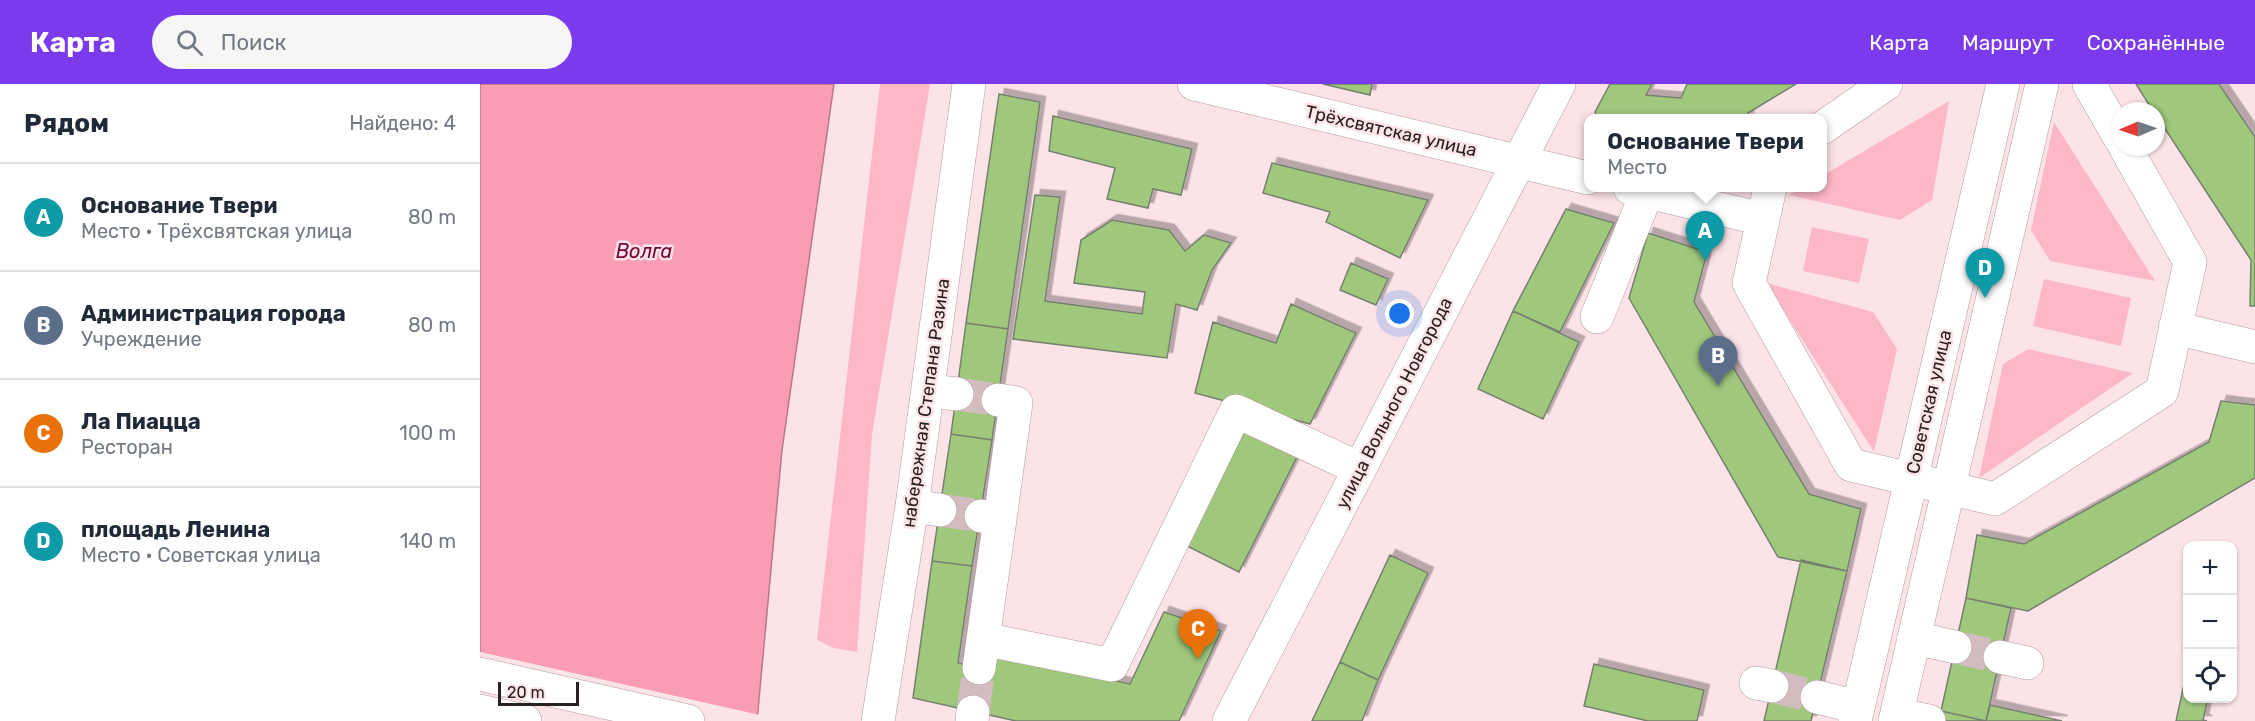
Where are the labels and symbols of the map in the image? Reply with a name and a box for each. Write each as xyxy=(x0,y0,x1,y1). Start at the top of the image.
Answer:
street label: Трёхсвятская улица xyxy=(1303,101,1479,161)
north arrow xyxy=(2111,102,2165,156)
pin: A xyxy=(1686,212,1724,261)
water label: Волга xyxy=(616,239,673,263)
pin: D xyxy=(1966,248,2004,298)
street label: набережная Степана Разина xyxy=(898,277,954,529)
street label: улица Вольного Новгорода xyxy=(1331,294,1457,512)
your location xyxy=(1385,299,1414,328)
street label: Советская улица xyxy=(1902,328,1956,476)
pin: B xyxy=(1698,336,1738,386)
pin: C xyxy=(1178,610,1218,659)
scale bar xyxy=(498,679,579,706)

